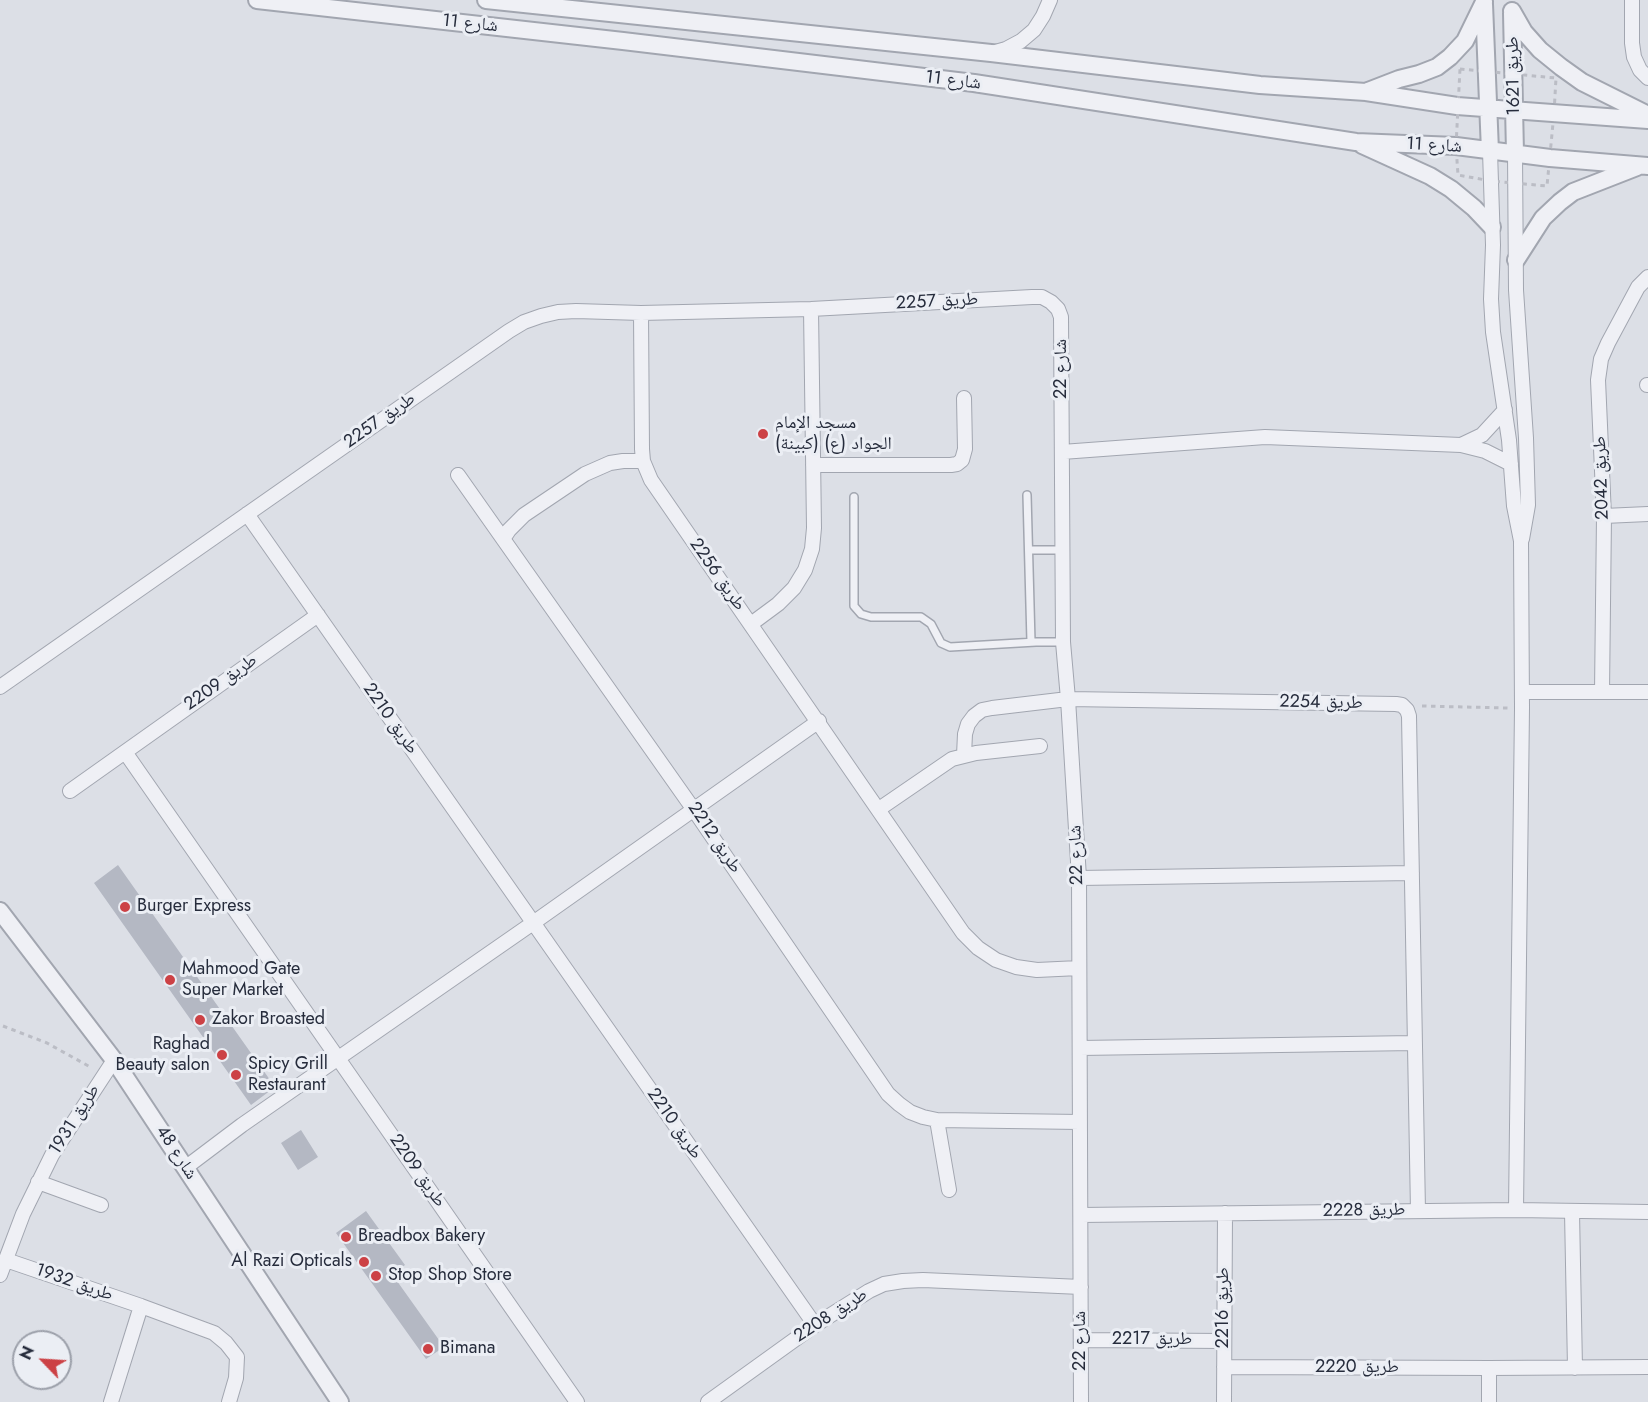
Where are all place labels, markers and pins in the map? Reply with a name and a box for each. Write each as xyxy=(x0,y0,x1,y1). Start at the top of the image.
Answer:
place label: مسجد الإمام الجواد (ع) (كبينة) xyxy=(775,413,892,456)
marker: مسجد الإمام الجواد (ع) (كبينة) xyxy=(756,427,770,441)
place label: Burger Express xyxy=(137,896,251,918)
marker: Burger Express xyxy=(118,900,132,914)
place label: Mahmood Gate Super Market xyxy=(182,959,300,1002)
marker: Mahmood Gate Super Market xyxy=(163,973,177,987)
place label: Zakor Broasted xyxy=(212,1009,325,1031)
marker: Zakor Broasted xyxy=(193,1013,207,1027)
place label: Raghad Beauty salon xyxy=(116,1034,210,1076)
marker: Raghad Beauty salon xyxy=(215,1048,229,1062)
place label: Spicy Grill Restaurant xyxy=(248,1054,328,1096)
marker: Spicy Grill Restaurant xyxy=(229,1068,243,1082)
place label: Breadbox Bakery xyxy=(358,1226,485,1248)
marker: Breadbox Bakery xyxy=(339,1230,353,1244)
place label: Al Razi Opticals xyxy=(231,1251,352,1273)
marker: Al Razi Opticals xyxy=(357,1255,371,1269)
place label: Stop Shop Store xyxy=(388,1265,512,1287)
marker: Stop Shop Store xyxy=(369,1269,383,1283)
place label: Bimana xyxy=(440,1338,496,1360)
marker: Bimana xyxy=(421,1342,435,1356)

